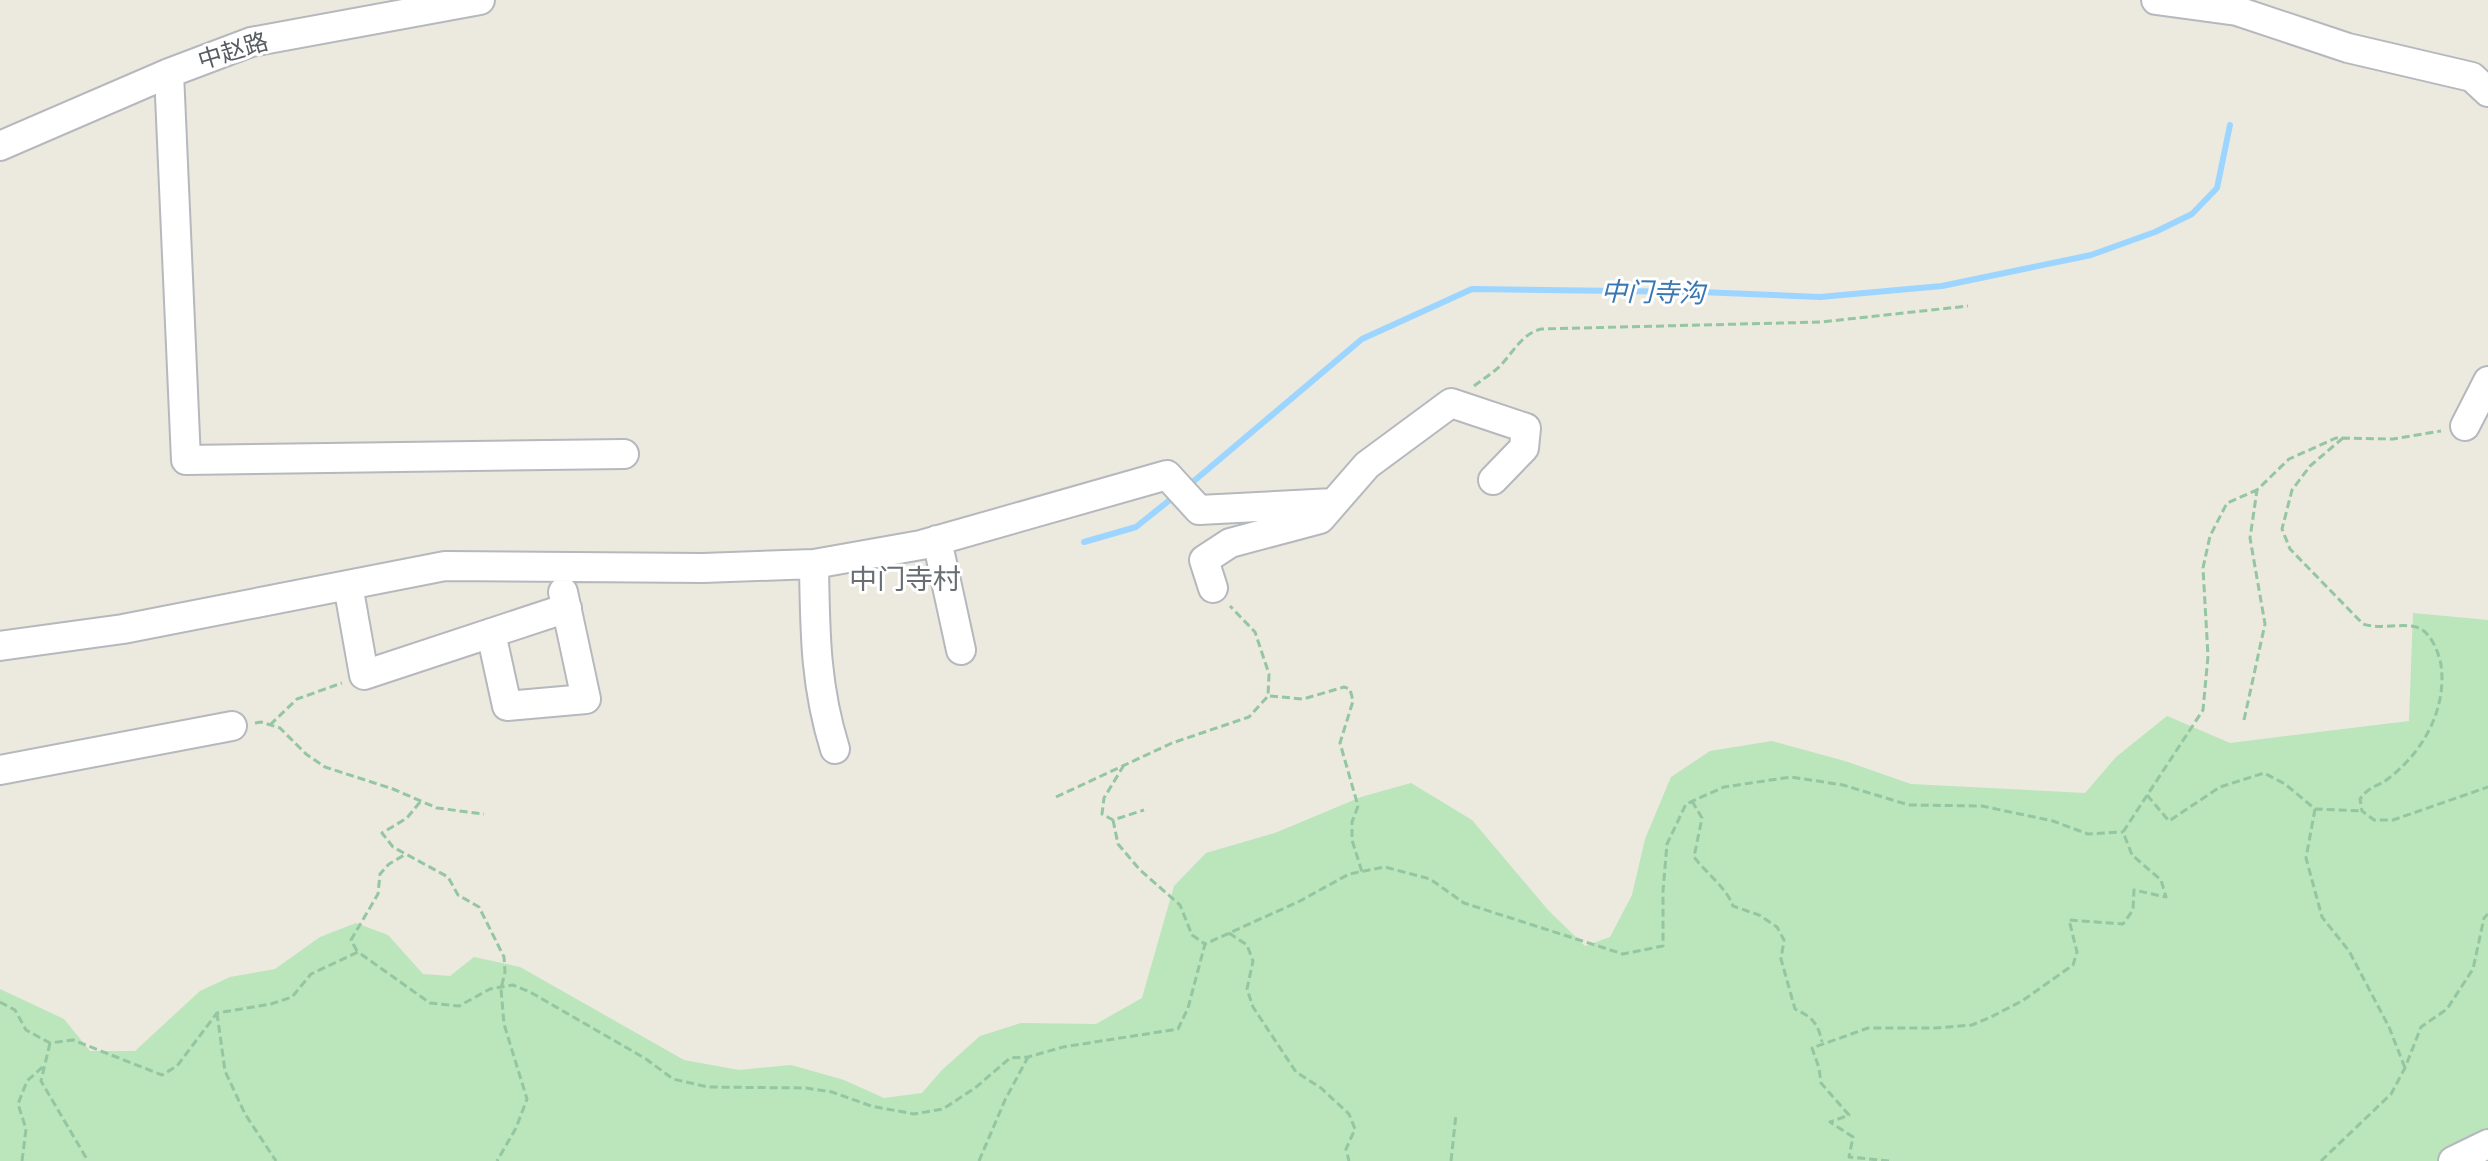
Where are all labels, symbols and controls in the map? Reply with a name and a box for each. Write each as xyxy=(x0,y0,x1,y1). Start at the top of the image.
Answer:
street label: 中赵路 xyxy=(194,27,272,75)
water label: 中门寺沟 xyxy=(1601,277,1708,309)
district label: 中门寺村 xyxy=(849,563,961,596)

